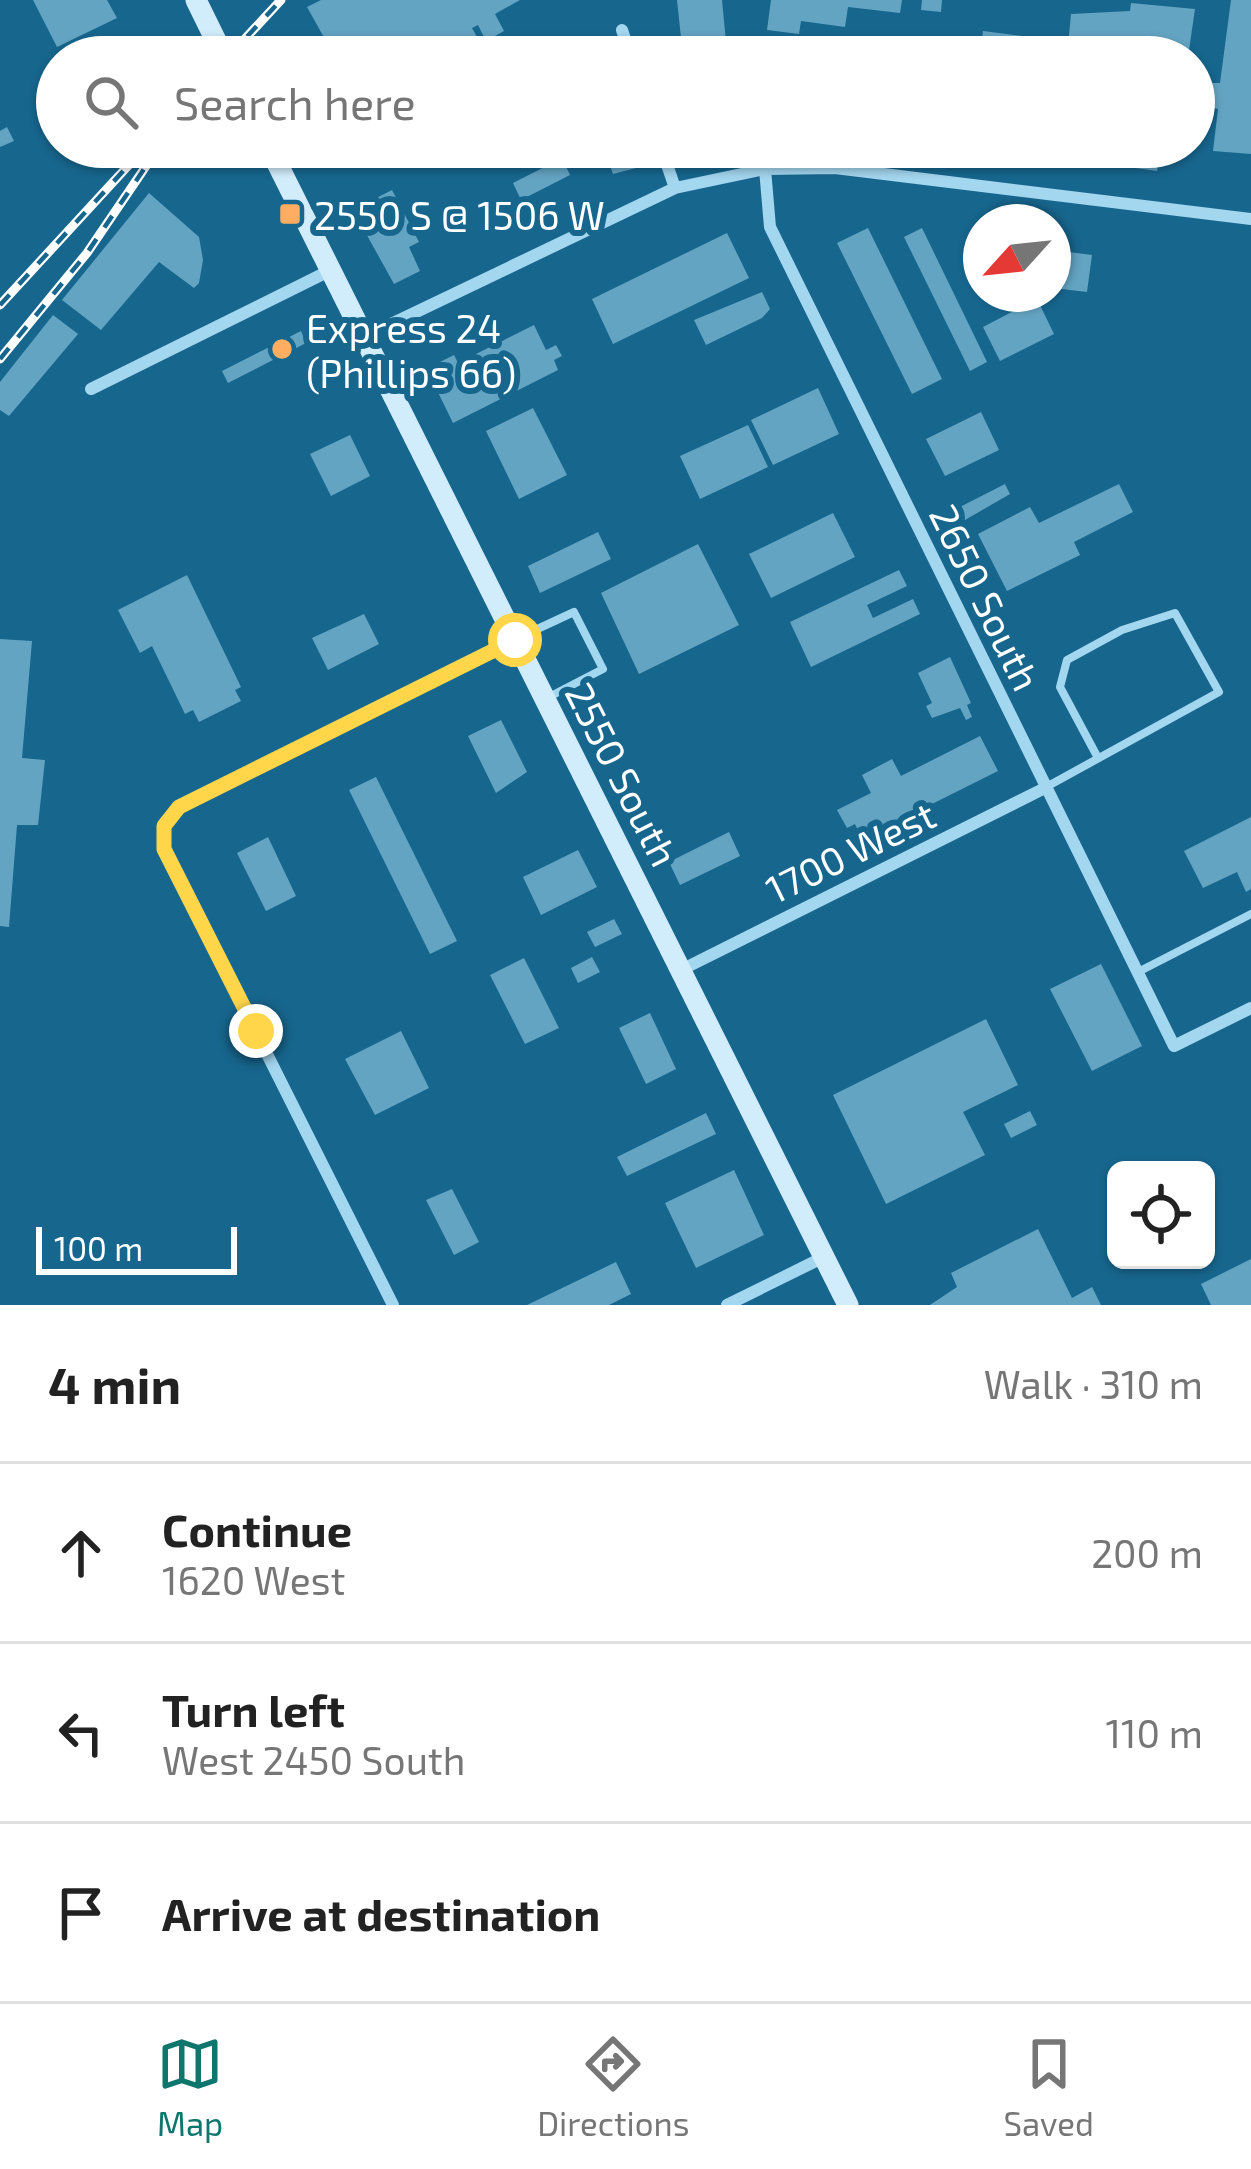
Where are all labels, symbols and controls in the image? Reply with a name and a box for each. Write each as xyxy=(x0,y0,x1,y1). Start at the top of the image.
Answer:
search box xyxy=(36,36,1215,168)
icon: search xyxy=(78,69,144,135)
text: Search here xyxy=(174,75,416,129)
place label: 2550 S @ 1506 W xyxy=(314,191,605,238)
marker: 2550 S @ 1506 W xyxy=(277,201,303,227)
north arrow xyxy=(963,204,1071,312)
place label: Express 24 (Phillips 66) xyxy=(306,304,516,396)
marker: Express 24 (Phillips 66) xyxy=(269,336,295,362)
street label: 2650 South xyxy=(921,496,1051,698)
route start xyxy=(488,613,542,667)
street label: 2550 South xyxy=(557,674,689,874)
street label: 1700 West xyxy=(758,790,942,912)
route end xyxy=(229,1004,283,1058)
map controls xyxy=(1107,1161,1215,1269)
button: locate xyxy=(1107,1161,1215,1269)
scale bar xyxy=(36,1221,237,1274)
text: 100 m xyxy=(54,1228,143,1268)
text: 4 min xyxy=(48,1353,181,1414)
text: Walk · 310 m xyxy=(984,1360,1203,1407)
text: Continue xyxy=(162,1502,352,1556)
icon: ahead xyxy=(48,1520,114,1586)
text: 200 m xyxy=(1091,1529,1203,1576)
text: 1620 West xyxy=(162,1556,345,1603)
text: Turn left xyxy=(162,1682,345,1736)
icon: left xyxy=(48,1700,114,1766)
text: 110 m xyxy=(1106,1709,1203,1756)
text: West 2450 South xyxy=(162,1736,465,1783)
icon: arrive xyxy=(48,1880,114,1946)
text: Arrive at destination xyxy=(162,1886,600,1940)
tab: Map xyxy=(157,2031,223,2143)
tab: Directions xyxy=(537,2031,689,2143)
tab: Saved xyxy=(1003,2031,1094,2143)

